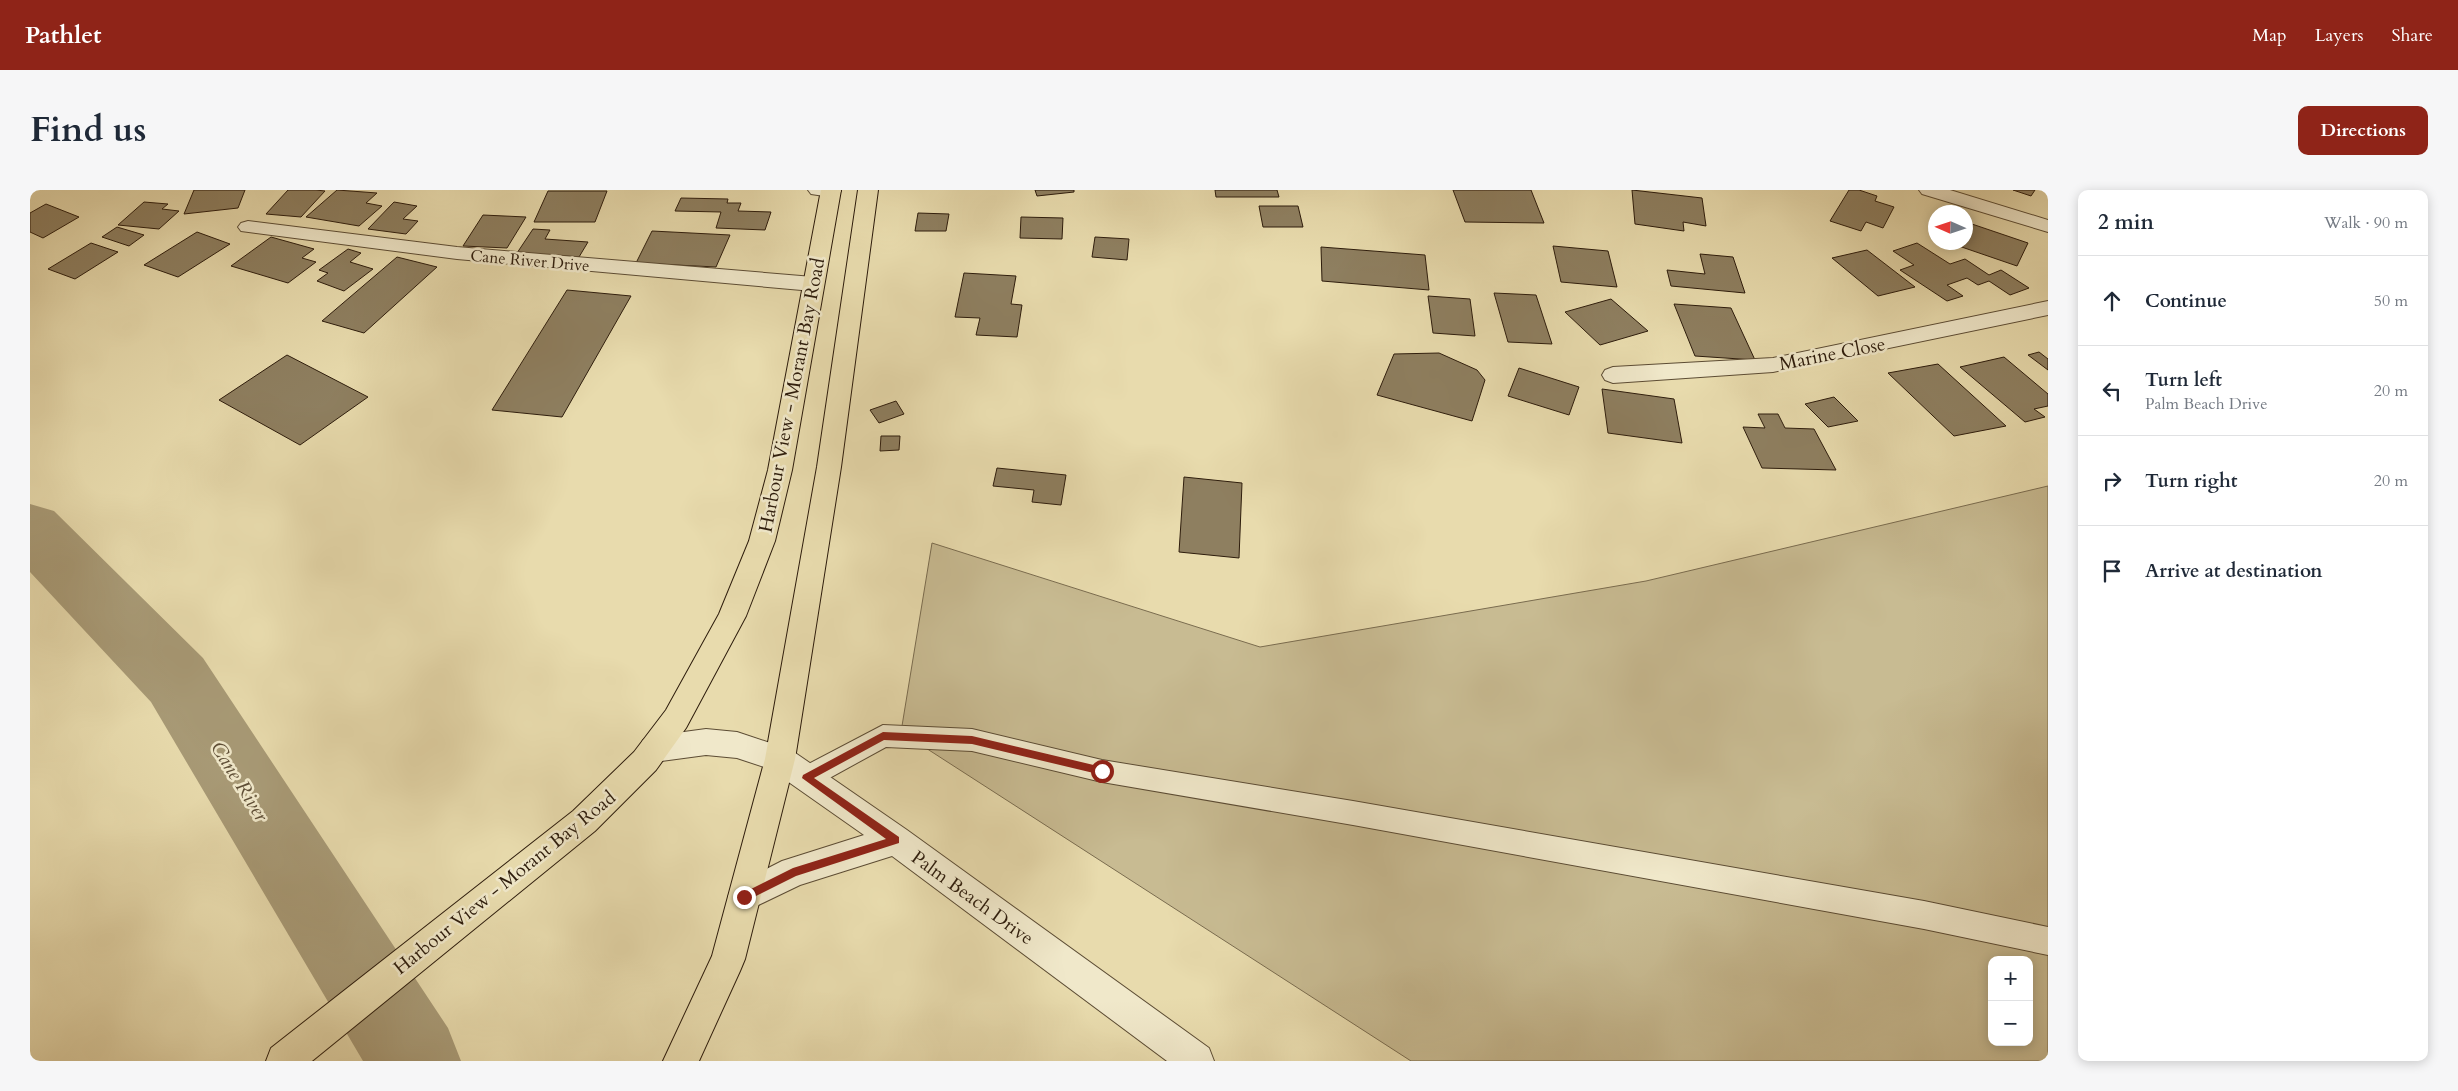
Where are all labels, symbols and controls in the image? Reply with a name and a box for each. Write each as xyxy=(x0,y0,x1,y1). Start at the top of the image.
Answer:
text: Pathlet xyxy=(25,19,102,52)
text: Map xyxy=(2252,23,2287,48)
text: Layers xyxy=(2315,23,2364,48)
text: Share xyxy=(2392,23,2433,48)
text: Find us xyxy=(30,106,146,154)
button: Directions xyxy=(2298,106,2428,155)
north arrow xyxy=(1928,205,1973,250)
text: 2 min xyxy=(2098,208,2154,237)
text: Walk · 90 m xyxy=(2324,212,2408,234)
street label: Cane River Drive xyxy=(469,245,590,277)
street label: Harbour View - Morant Bay Road xyxy=(753,256,831,535)
icon: ahead xyxy=(2098,287,2126,315)
text: Continue xyxy=(2145,288,2227,314)
text: 50 m xyxy=(2374,290,2408,312)
street label: Marine Close xyxy=(1777,331,1887,377)
text: Turn left xyxy=(2145,367,2222,393)
icon: left xyxy=(2098,377,2126,405)
text: 20 m xyxy=(2374,380,2408,402)
text: Palm Beach Drive xyxy=(2145,393,2267,415)
icon: right xyxy=(2098,467,2126,495)
text: Turn right xyxy=(2145,468,2237,494)
text: 20 m xyxy=(2374,470,2408,492)
icon: arrive xyxy=(2098,557,2126,585)
text: Arrive at destination xyxy=(2145,558,2322,584)
water label: Cane River xyxy=(204,736,276,828)
route start xyxy=(1091,760,1114,783)
street label: Harbour View - Morant Bay Road xyxy=(388,785,621,981)
street label: Palm Beach Drive xyxy=(906,845,1039,951)
route end xyxy=(733,886,756,909)
map controls xyxy=(1988,956,2033,1046)
button: + xyxy=(1988,956,2033,1001)
button: − xyxy=(1988,1001,2033,1046)

